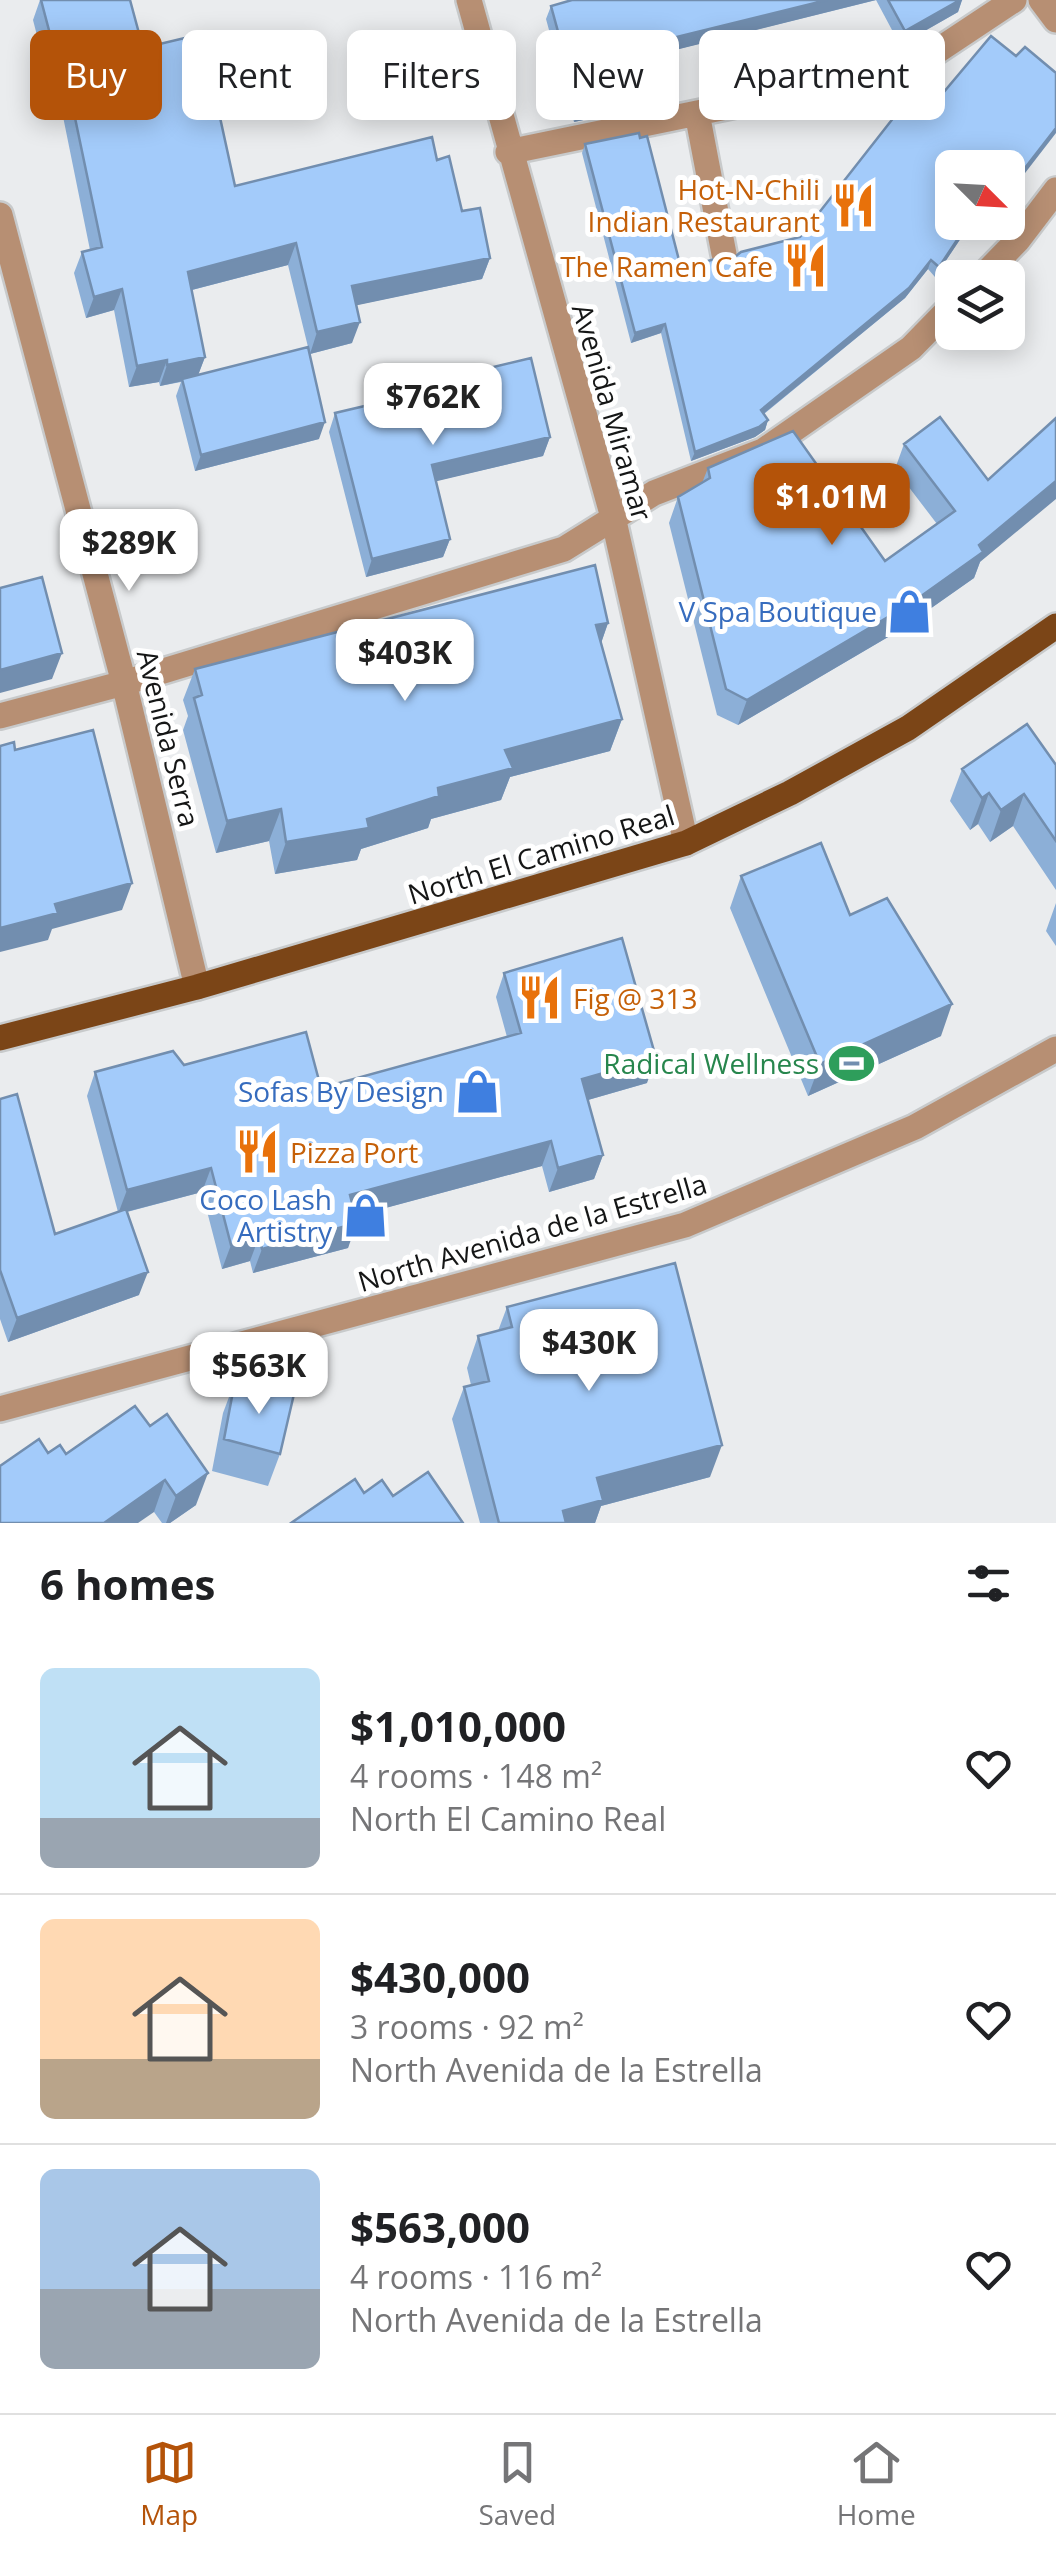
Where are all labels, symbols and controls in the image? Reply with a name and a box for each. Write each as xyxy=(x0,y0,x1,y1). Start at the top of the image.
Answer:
chip: Buy xyxy=(30,30,162,120)
chip: Rent xyxy=(182,30,327,120)
chip: Filters xyxy=(347,30,516,120)
chip: New xyxy=(536,30,679,120)
chip: Apartment xyxy=(699,30,945,120)
north arrow xyxy=(935,150,1025,240)
map controls xyxy=(935,150,1025,350)
place label: Hot-N-Chili Indian Restaurant xyxy=(588,170,820,240)
restaurant icon: Hot-N-Chili Indian Restaurant xyxy=(829,181,877,229)
restaurant icon: The Ramen Cafe xyxy=(782,242,830,290)
place label: The Ramen Cafe xyxy=(560,247,773,285)
button: layers xyxy=(935,260,1025,350)
street label: Avenida Miramar xyxy=(564,299,662,525)
pin: $762K xyxy=(363,363,503,448)
text: $762K xyxy=(386,374,480,417)
pin: $1.01M xyxy=(751,463,913,548)
text: $1.01M xyxy=(776,474,888,517)
pin: $289K xyxy=(59,509,199,594)
text: $289K xyxy=(82,520,176,563)
shop icon: V Spa Boutique xyxy=(886,587,934,635)
place label: V Spa Boutique xyxy=(679,592,877,630)
pin: $403K xyxy=(335,619,475,704)
text: $403K xyxy=(358,630,452,673)
street label: Avenida Serra xyxy=(129,646,209,830)
street label: North El Camino Real xyxy=(403,795,679,913)
restaurant icon: Fig @ 313 xyxy=(516,974,564,1022)
place label: Fig @ 313 xyxy=(573,979,697,1017)
sports icon: Radical Wellness xyxy=(828,1039,876,1087)
place label: Radical Wellness xyxy=(603,1044,819,1082)
shop icon: Sofas By Design xyxy=(453,1067,501,1115)
place label: Sofas By Design xyxy=(238,1072,444,1110)
restaurant icon: Pizza Port xyxy=(233,1128,281,1176)
place label: Pizza Port xyxy=(290,1133,418,1171)
street label: North Avenida de la Estrella xyxy=(353,1164,711,1300)
place label: Coco Lash Artistry xyxy=(199,1180,333,1250)
shop icon: Coco Lash Artistry xyxy=(341,1191,389,1239)
pin: $430K xyxy=(519,1309,659,1394)
text: $430K xyxy=(542,1320,636,1363)
pin: $563K xyxy=(189,1332,329,1417)
text: $563K xyxy=(212,1343,306,1386)
text: 6 homes xyxy=(40,1555,215,1612)
icon: filters xyxy=(961,1556,1016,1611)
text: $1,010,000 xyxy=(350,1697,566,1754)
icon: home xyxy=(120,1708,240,1828)
icon: heart xyxy=(961,1741,1016,1796)
text: 4 rooms · 148 m² xyxy=(350,1754,602,1797)
text: North El Camino Real xyxy=(350,1797,666,1840)
text: $430,000 xyxy=(350,1948,530,2005)
icon: home xyxy=(120,1959,240,2079)
icon: heart xyxy=(961,1992,1016,2047)
text: 3 rooms · 92 m² xyxy=(350,2005,584,2048)
text: North Avenida de la Estrella xyxy=(350,2048,763,2091)
text: $563,000 xyxy=(350,2198,530,2255)
icon: home xyxy=(120,2209,240,2329)
icon: heart xyxy=(961,2242,1016,2297)
text: 4 rooms · 116 m² xyxy=(350,2255,602,2298)
text: North Avenida de la Estrella xyxy=(350,2298,763,2341)
tab: Map xyxy=(140,2435,198,2533)
tab: Saved xyxy=(478,2435,556,2533)
tab: Home xyxy=(837,2435,916,2533)

